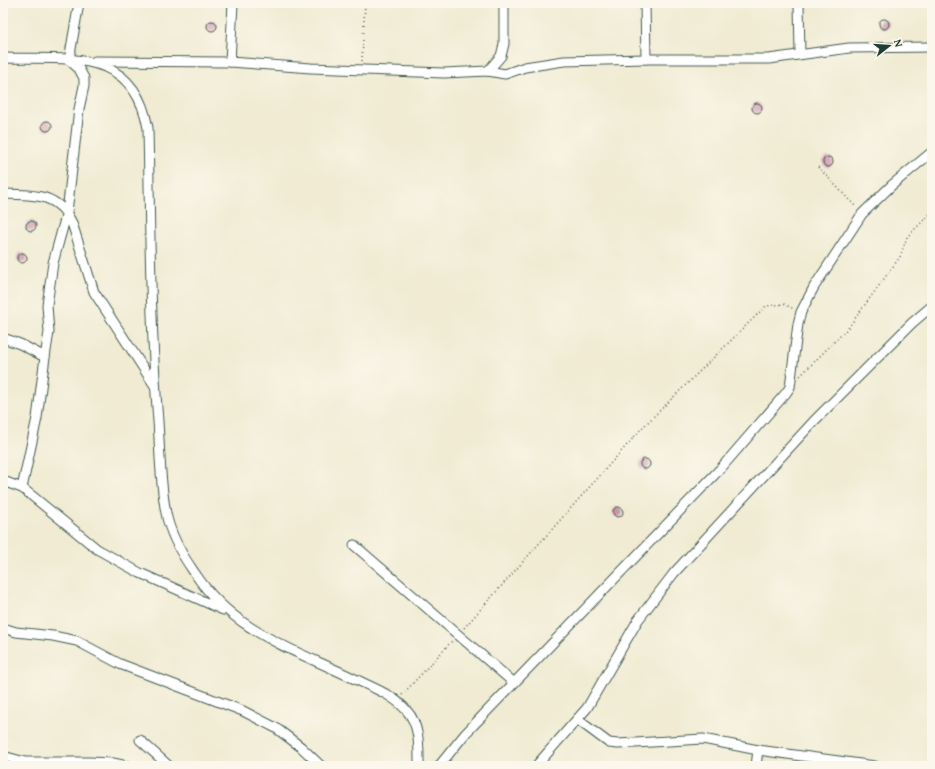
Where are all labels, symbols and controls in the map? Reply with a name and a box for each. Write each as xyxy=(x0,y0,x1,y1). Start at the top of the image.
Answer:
north arrow xyxy=(869,26,909,66)
text: N xyxy=(890,37,907,50)

